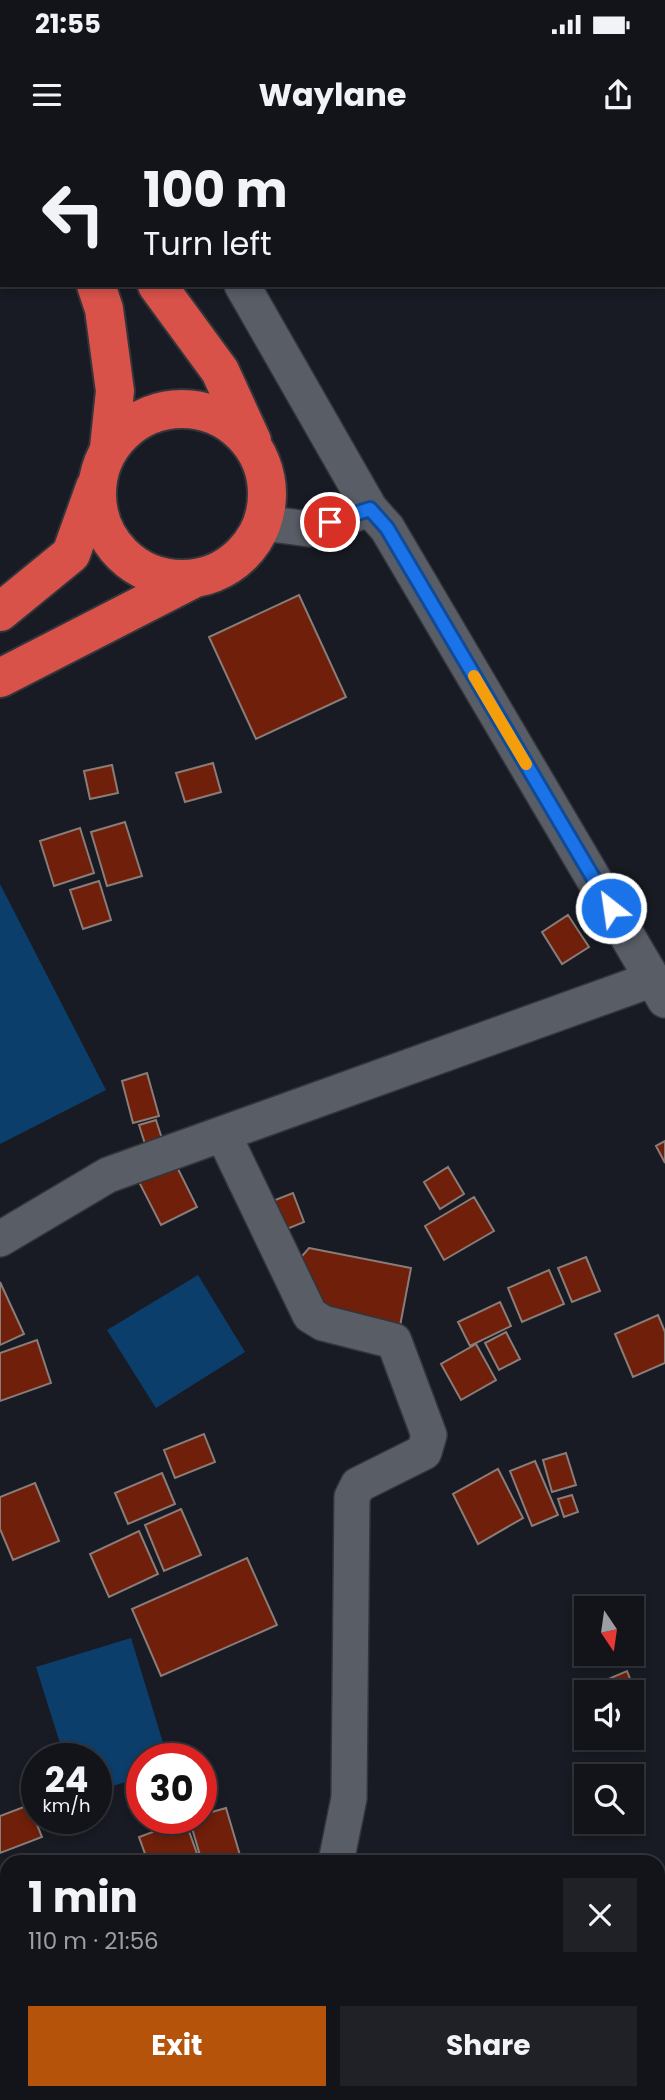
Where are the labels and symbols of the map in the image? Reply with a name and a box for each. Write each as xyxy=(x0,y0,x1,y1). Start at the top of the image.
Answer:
pin xyxy=(300,492,360,552)
position arrow xyxy=(574,871,648,945)
north arrow xyxy=(574,1596,644,1666)
speed limit sign: 30 xyxy=(126,1743,217,1834)

